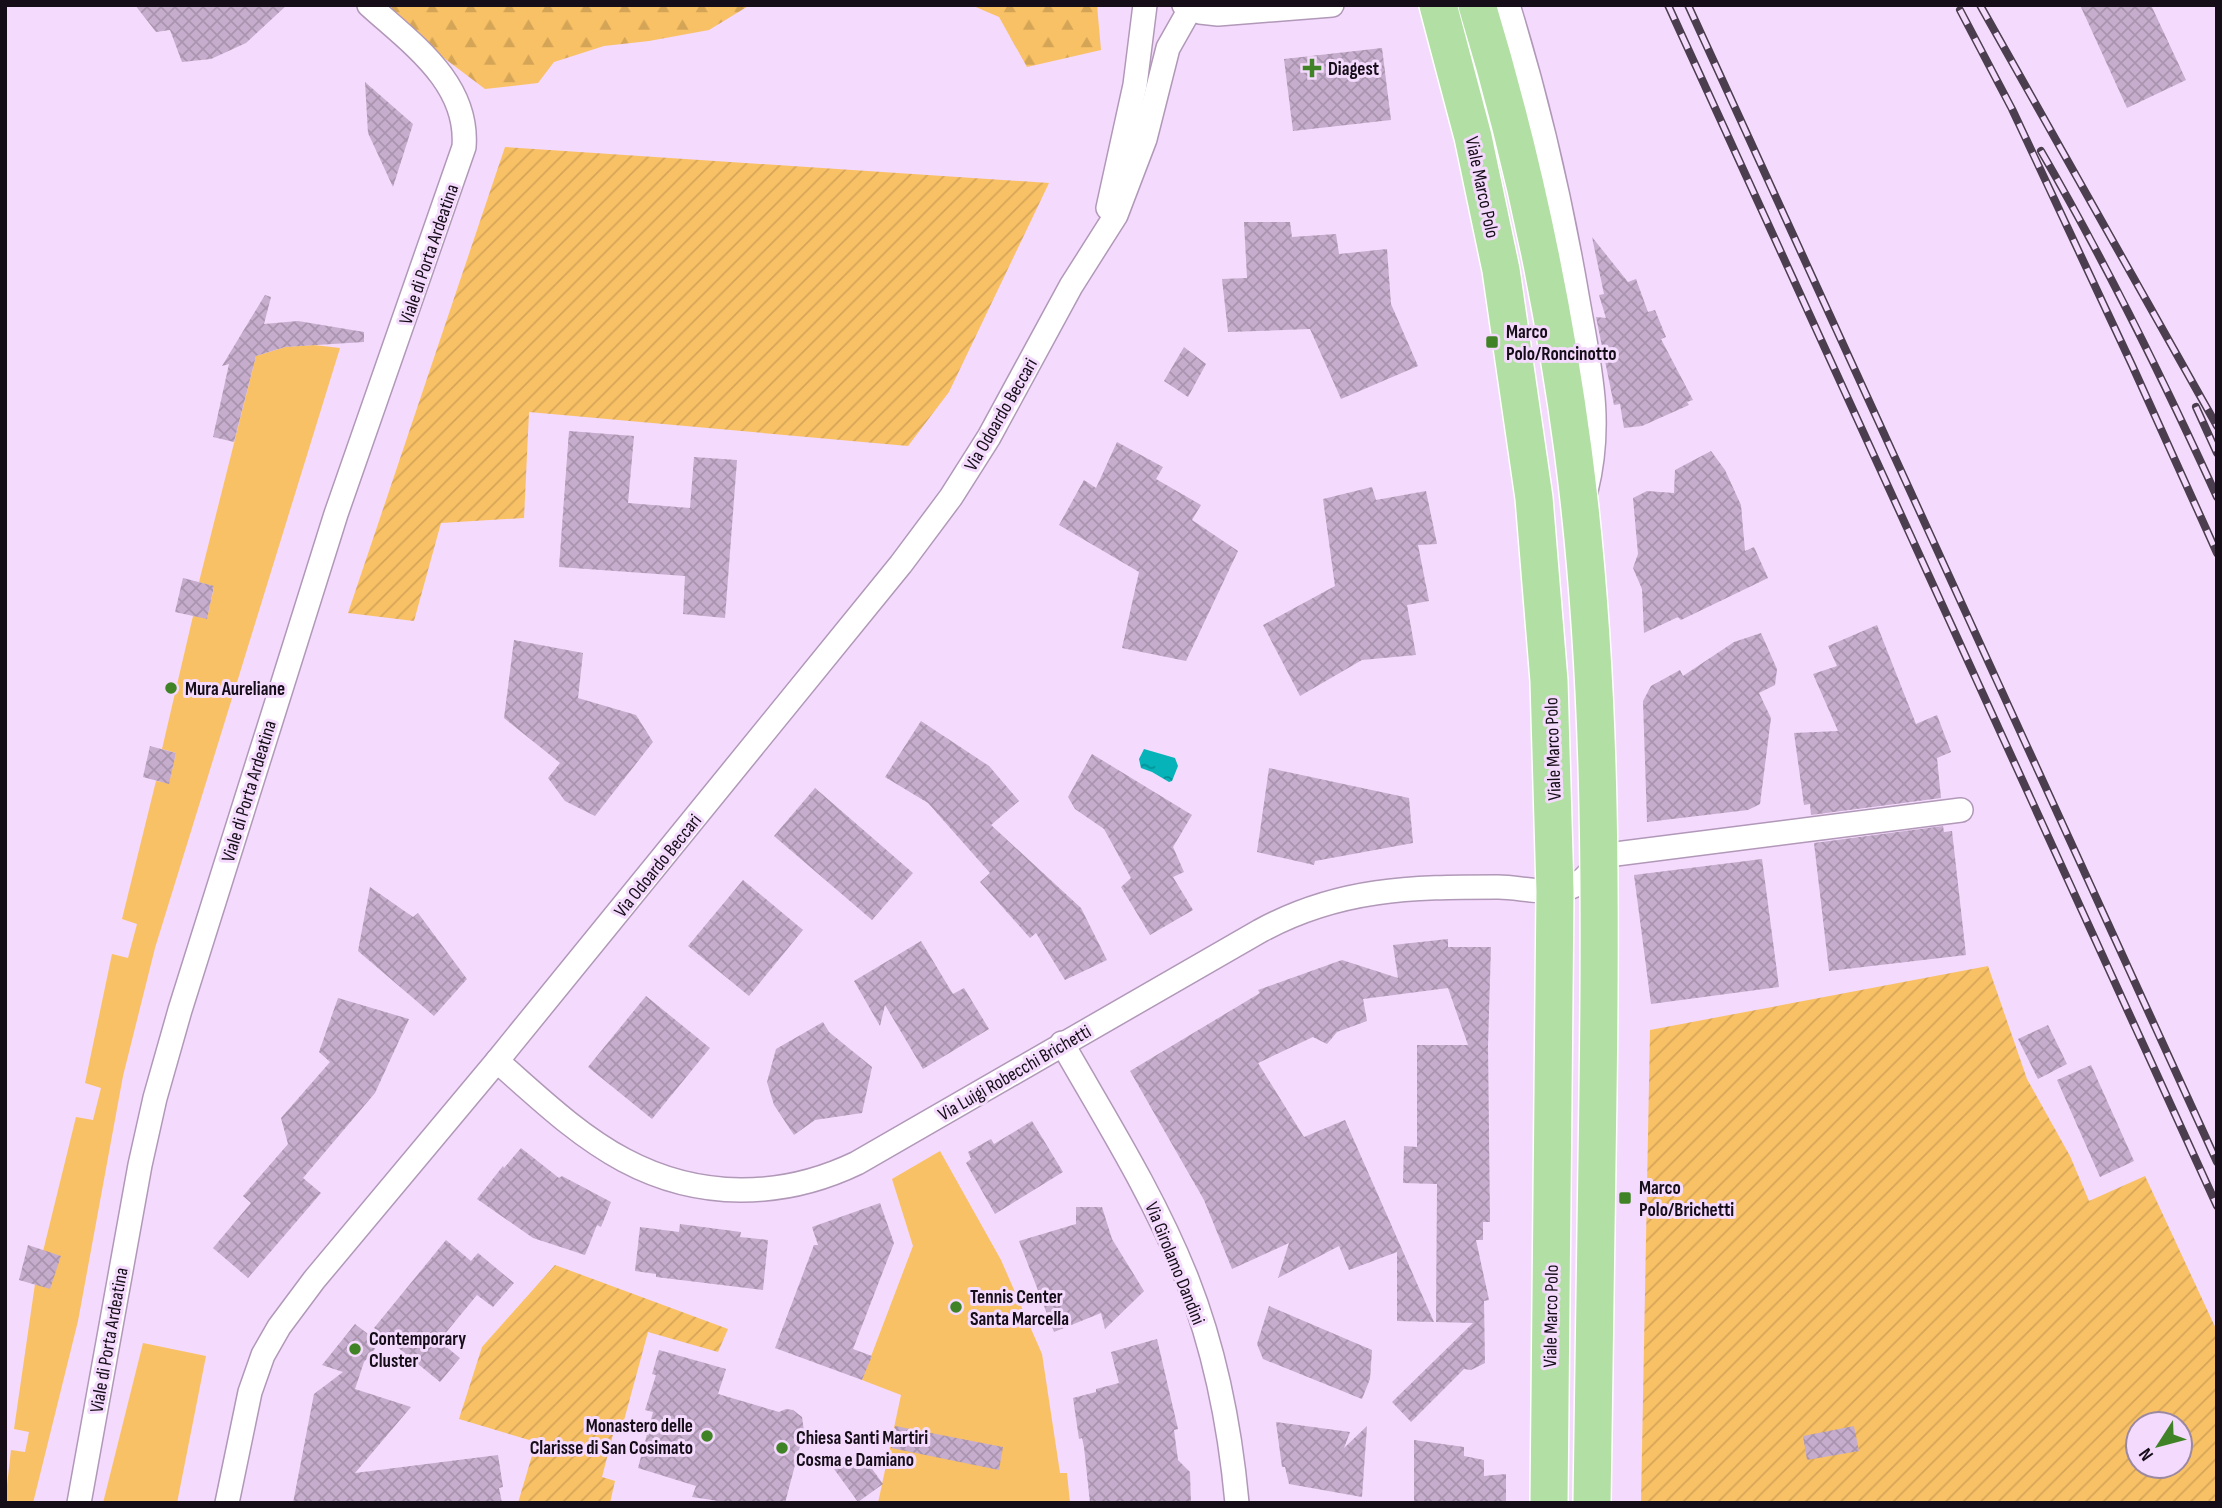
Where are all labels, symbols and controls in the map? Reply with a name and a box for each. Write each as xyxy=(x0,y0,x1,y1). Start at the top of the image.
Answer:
marker: Diagest xyxy=(1302,58,1322,78)
place label: Diagest xyxy=(1328,58,1379,81)
street label: Viale Marco Polo xyxy=(1460,134,1504,240)
street label: Viale di Porta Ardeatina xyxy=(395,181,464,328)
place label: Marco Polo/Roncinotto xyxy=(1506,321,1617,366)
marker: Marco Polo/Roncinotto xyxy=(1484,334,1500,350)
street label: Via Odoardo Beccari xyxy=(960,354,1043,475)
place label: Mura Aureliane xyxy=(185,678,285,701)
marker: Mura Aureliane xyxy=(163,680,179,696)
street label: Viale Marco Polo xyxy=(1540,697,1567,801)
street label: Viale di Porta Ardeatina xyxy=(217,718,282,865)
street label: Via Odoardo Beccari xyxy=(610,810,707,922)
street label: Via Luigi Robecchi Brichetti xyxy=(934,1020,1095,1126)
place label: Marco Polo/Brichetti xyxy=(1639,1177,1734,1222)
marker: Marco Polo/Brichetti xyxy=(1617,1190,1633,1206)
street label: Via Girolamo Dandini xyxy=(1140,1199,1210,1328)
street label: Viale Marco Polo xyxy=(1539,1264,1564,1368)
street label: Viale di Porta Ardeatina xyxy=(85,1266,134,1415)
place label: Tennis Center Santa Marcella xyxy=(970,1286,1069,1331)
marker: Tennis Center Santa Marcella xyxy=(948,1299,964,1315)
place label: Contemporary Cluster xyxy=(369,1328,466,1373)
marker: Contemporary Cluster xyxy=(347,1341,363,1357)
north arrow xyxy=(2124,1410,2194,1480)
place label: Monastero delle Clarisse di San Cosimato xyxy=(530,1415,693,1460)
place label: Chiesa Santi Martiri Cosma e Damiano xyxy=(796,1427,928,1472)
marker: Monastero delle Clarisse di San Cosimato xyxy=(699,1428,715,1444)
marker: Chiesa Santi Martiri Cosma e Damiano xyxy=(774,1440,790,1456)
text: N xyxy=(2134,1443,2159,1465)

